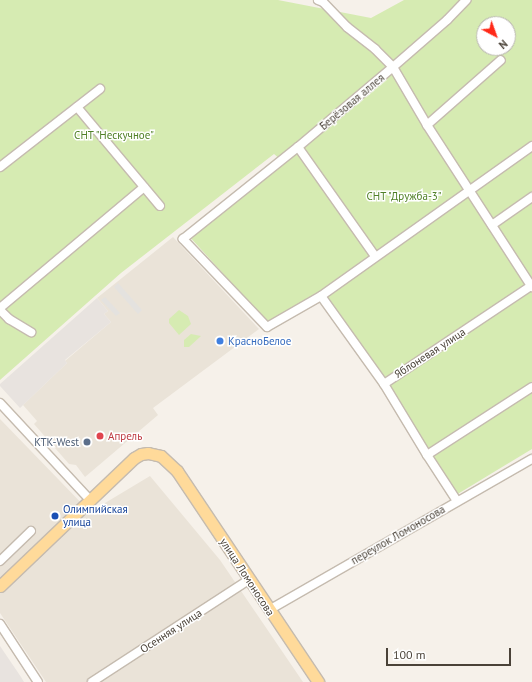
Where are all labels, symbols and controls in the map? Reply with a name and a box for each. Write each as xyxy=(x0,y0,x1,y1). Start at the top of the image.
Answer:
north arrow xyxy=(476,16,516,56)
text: N xyxy=(496,37,511,52)
street label: Берёзовая аллея xyxy=(317,71,387,133)
park label: СНТ "Нескучное" xyxy=(74,128,154,142)
park label: СНТ "Дружба-3" xyxy=(366,189,442,203)
street label: Яблоневая улица xyxy=(392,325,468,381)
place label: КрасноБелое xyxy=(228,334,291,348)
marker: КрасноБелое xyxy=(215,336,225,346)
place label: Апрель xyxy=(108,429,142,443)
marker: Апрель xyxy=(95,431,105,441)
place label: KTK-West xyxy=(34,435,79,449)
marker: KTK-West xyxy=(82,437,92,447)
place label: Олимпийская улица xyxy=(63,503,128,529)
street label: переулок Ломоносова xyxy=(349,503,447,567)
marker: Олимпийская улица xyxy=(50,511,60,521)
street label: улица Ломоносова xyxy=(217,536,277,618)
street label: Осенняя улица xyxy=(138,606,204,656)
scale bar xyxy=(388,640,513,666)
text: 100 m xyxy=(393,647,426,662)

